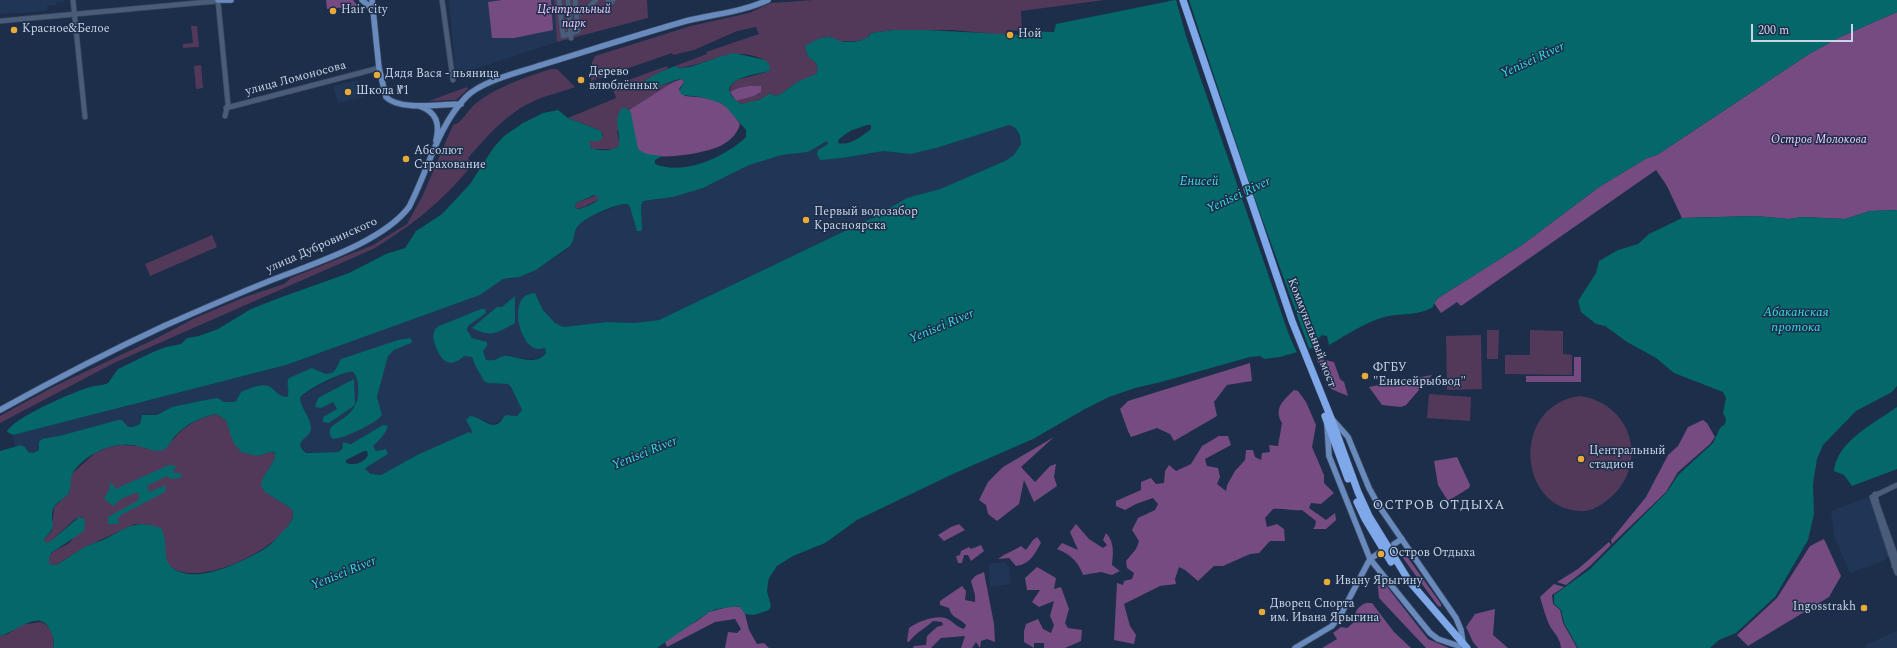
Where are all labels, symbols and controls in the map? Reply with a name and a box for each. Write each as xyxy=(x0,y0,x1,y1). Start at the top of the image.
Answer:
place label: Hair city xyxy=(341,4,388,18)
park label: Центральный парк xyxy=(537,4,611,32)
marker: Hair city xyxy=(328,6,338,16)
scale bar xyxy=(1753,16,1855,42)
text: 200 m xyxy=(1758,21,1789,40)
place label: Красное&Белое xyxy=(22,23,110,37)
marker: Красное&Белое xyxy=(9,25,19,35)
place label: Ной xyxy=(1018,28,1041,42)
marker: Ной xyxy=(1005,30,1015,40)
water label: Yenisei River xyxy=(1499,39,1567,83)
street label: улица Ломоносова xyxy=(244,59,348,99)
place label: Дерево влюблённых xyxy=(589,66,658,94)
place label: Дядя Вася - пьяница xyxy=(385,68,499,82)
marker: Дядя Вася - пьяница xyxy=(372,70,382,80)
marker: Дерево влюблённых xyxy=(576,75,586,85)
place label: Школа №1 xyxy=(356,85,409,99)
marker: Школа №1 xyxy=(343,87,353,97)
park label: Остров Молокова xyxy=(1771,134,1867,148)
place label: Абсолют Страхование xyxy=(414,145,486,173)
marker: Абсолют Страхование xyxy=(401,154,411,164)
water label: Енисей xyxy=(1179,174,1219,190)
water label: Yenisei River xyxy=(1205,174,1273,218)
place label: Первый водозабор Красноярска xyxy=(814,206,918,234)
street label: улица Дубровинского xyxy=(264,215,380,277)
marker: Первый водозабор Красноярска xyxy=(801,215,811,225)
street label: Коммунальный мост xyxy=(1284,276,1338,390)
water label: Абаканская протока xyxy=(1763,305,1829,336)
water label: Yenisei River xyxy=(907,306,977,348)
place label: ФГБУ "Енисейрыбвод" xyxy=(1373,362,1466,390)
marker: ФГБУ "Енисейрыбвод" xyxy=(1360,371,1370,381)
water label: Yenisei River xyxy=(610,434,680,474)
place label: Центральный стадион xyxy=(1589,445,1666,473)
marker: Центральный стадион xyxy=(1576,454,1586,464)
district label: ОСТРОВ ОТДЫХА xyxy=(1373,498,1505,514)
place label: Остров Отдыха xyxy=(1389,547,1475,561)
marker: Остров Отдыха xyxy=(1376,549,1386,559)
water label: Yenisei River xyxy=(309,554,379,594)
place label: Ивану Ярыгину xyxy=(1335,575,1422,589)
marker: Ивану Ярыгину xyxy=(1322,577,1332,587)
place label: Дворец Спорта им. Ивана Ярыгина xyxy=(1270,598,1379,626)
place label: Ingosstrakh xyxy=(1793,601,1856,615)
marker: Ingosstrakh xyxy=(1859,603,1869,613)
marker: Дворец Спорта им. Ивана Ярыгина xyxy=(1257,607,1267,617)

